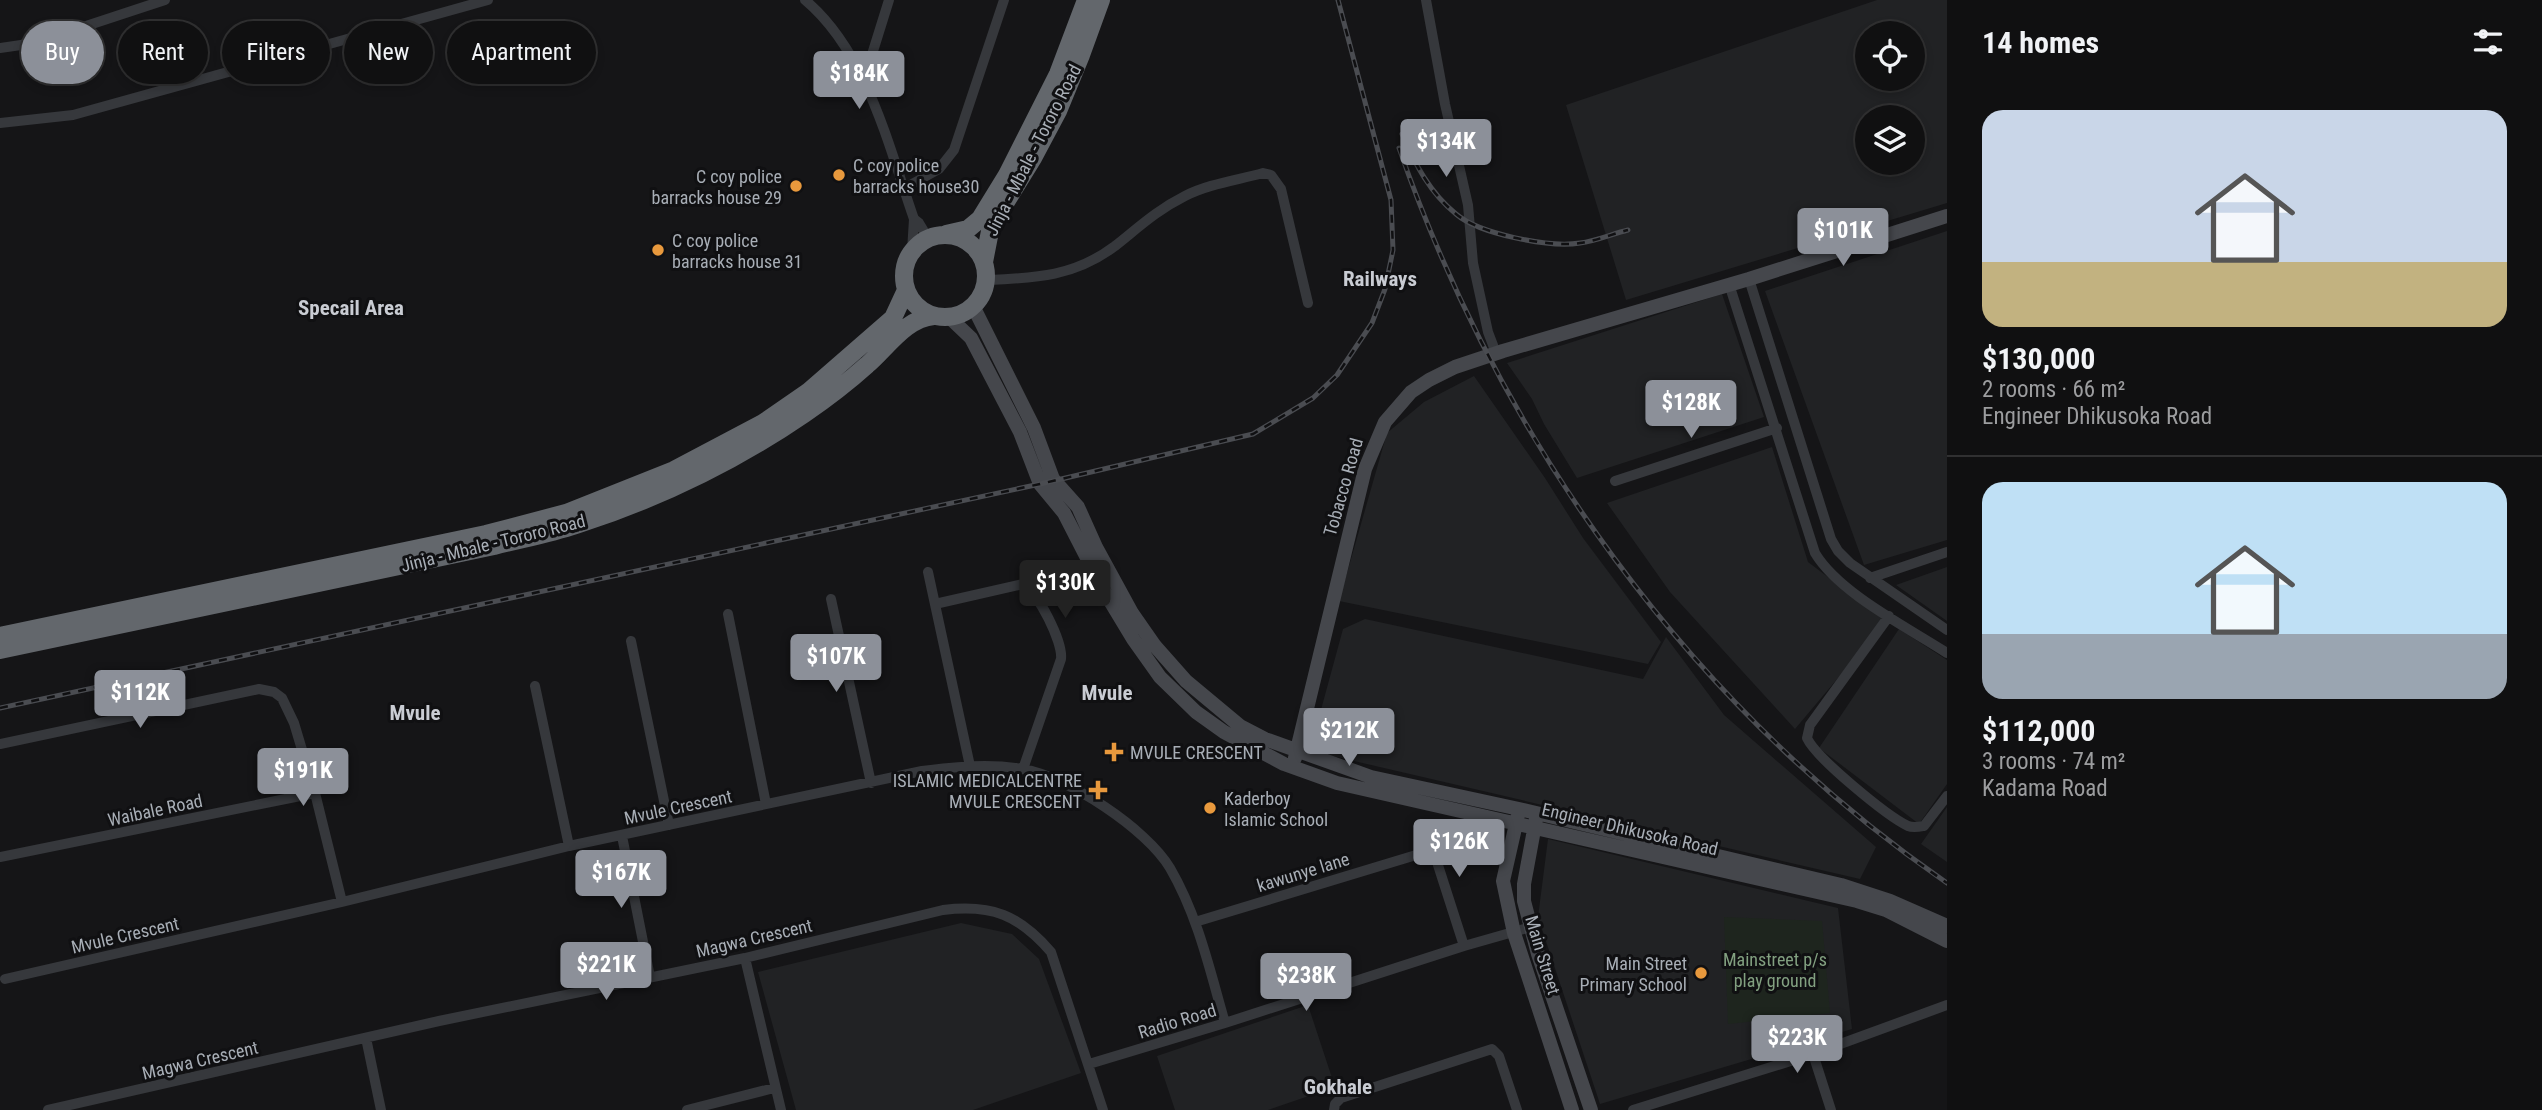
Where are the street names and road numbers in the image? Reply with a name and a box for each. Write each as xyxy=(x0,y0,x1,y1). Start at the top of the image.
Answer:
street label: Jinja - Mbale - Tororo Road xyxy=(981,61,1085,239)
street label: Tobacco Road xyxy=(1319,436,1367,538)
street label: Jinja - Mbale - Tororo Road xyxy=(399,510,587,576)
street label: Mvule Crescent xyxy=(622,785,734,829)
street label: Waibale Road xyxy=(106,790,204,830)
street label: Engineer Dhikusoka Road xyxy=(1540,799,1720,859)
street label: kawunye lane xyxy=(1254,848,1352,896)
street label: Mvule Crescent xyxy=(69,912,181,958)
street label: Main Street xyxy=(1521,913,1565,997)
street label: Magwa Crescent xyxy=(694,914,814,962)
street label: Radio Road xyxy=(1135,999,1219,1043)
street label: Magwa Crescent xyxy=(140,1036,260,1084)

